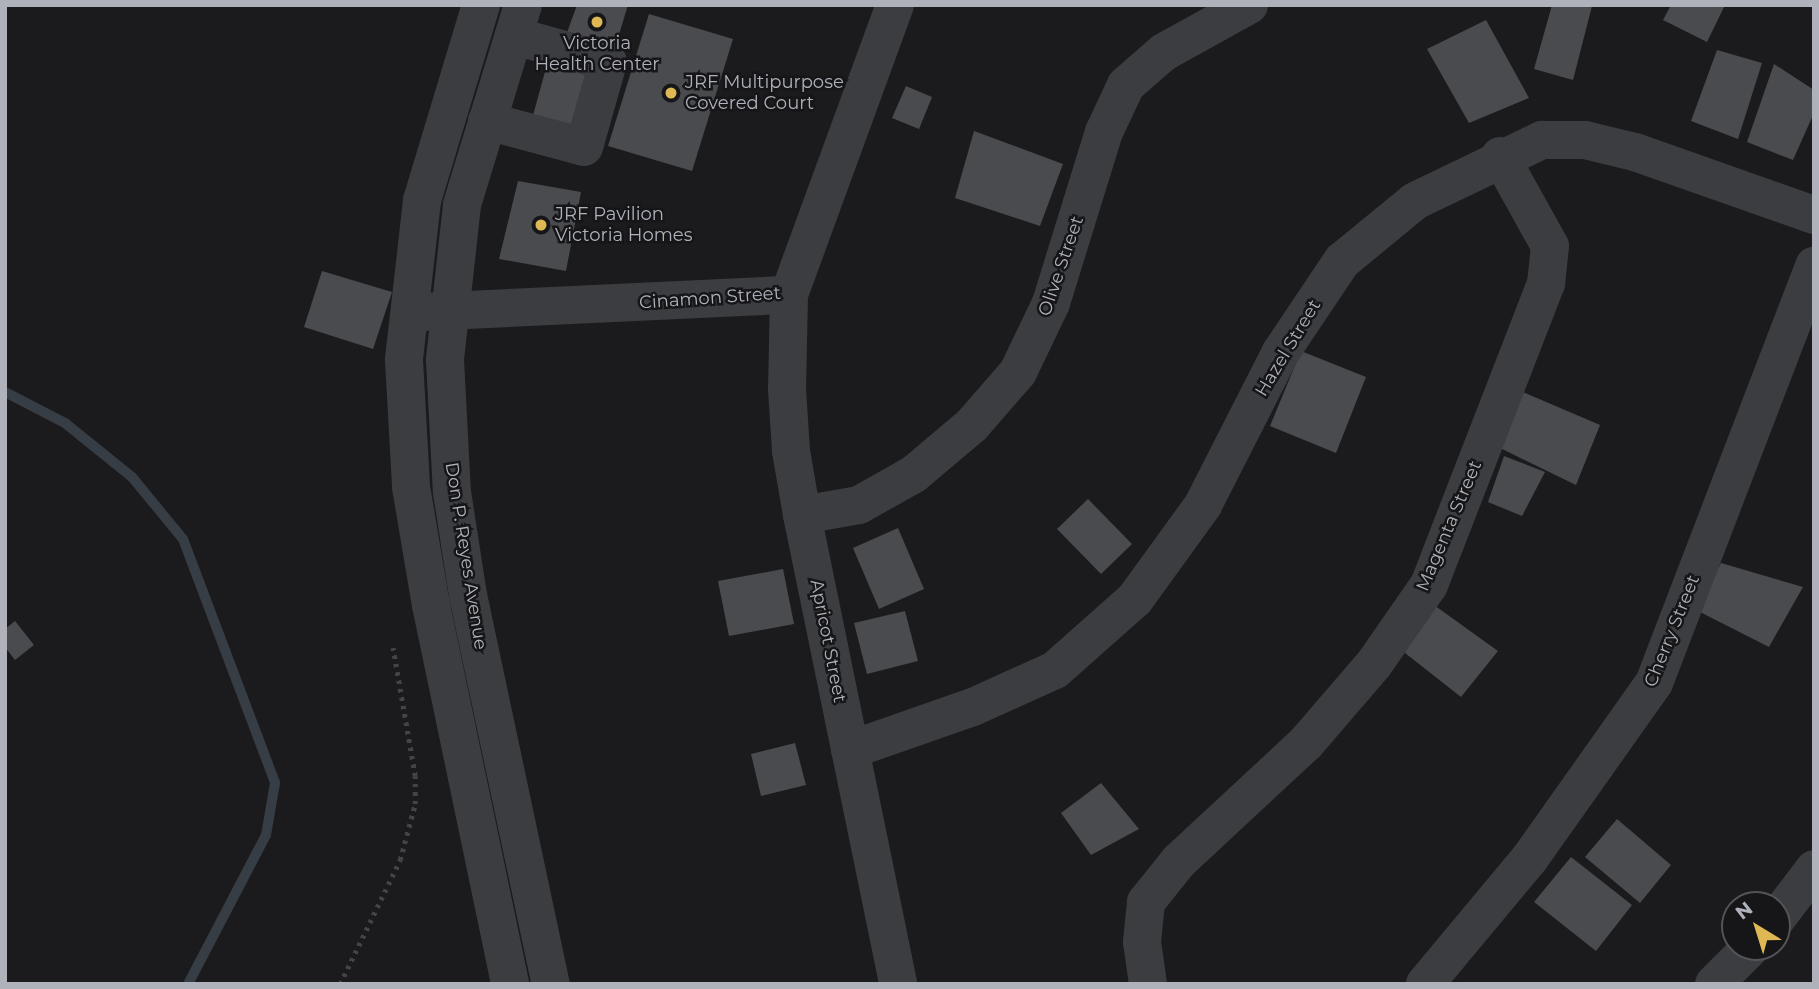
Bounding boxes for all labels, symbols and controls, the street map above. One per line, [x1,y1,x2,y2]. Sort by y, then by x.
marker: Victoria Health Center [589,14,605,30]
place label: Victoria Health Center [534,33,660,76]
place label: JRF Multipurpose Covered Court [685,72,844,114]
marker: JRF Multipurpose Covered Court [663,85,679,101]
place label: JRF Pavilion Victoria Homes [555,204,693,246]
street label: Olive Street [1034,213,1088,319]
marker: JRF Pavilion Victoria Homes [533,217,549,233]
street label: Cinamon Street [638,282,782,314]
street label: Hazel Street [1251,296,1325,400]
street label: Magenta Street [1412,457,1486,595]
street label: Don P. Reyes Avenue [441,461,491,651]
street label: Cherry Street [1640,572,1704,690]
street label: Apricot Street [805,578,851,704]
north arrow [1721,891,1791,961]
text: N [1731,897,1757,924]

